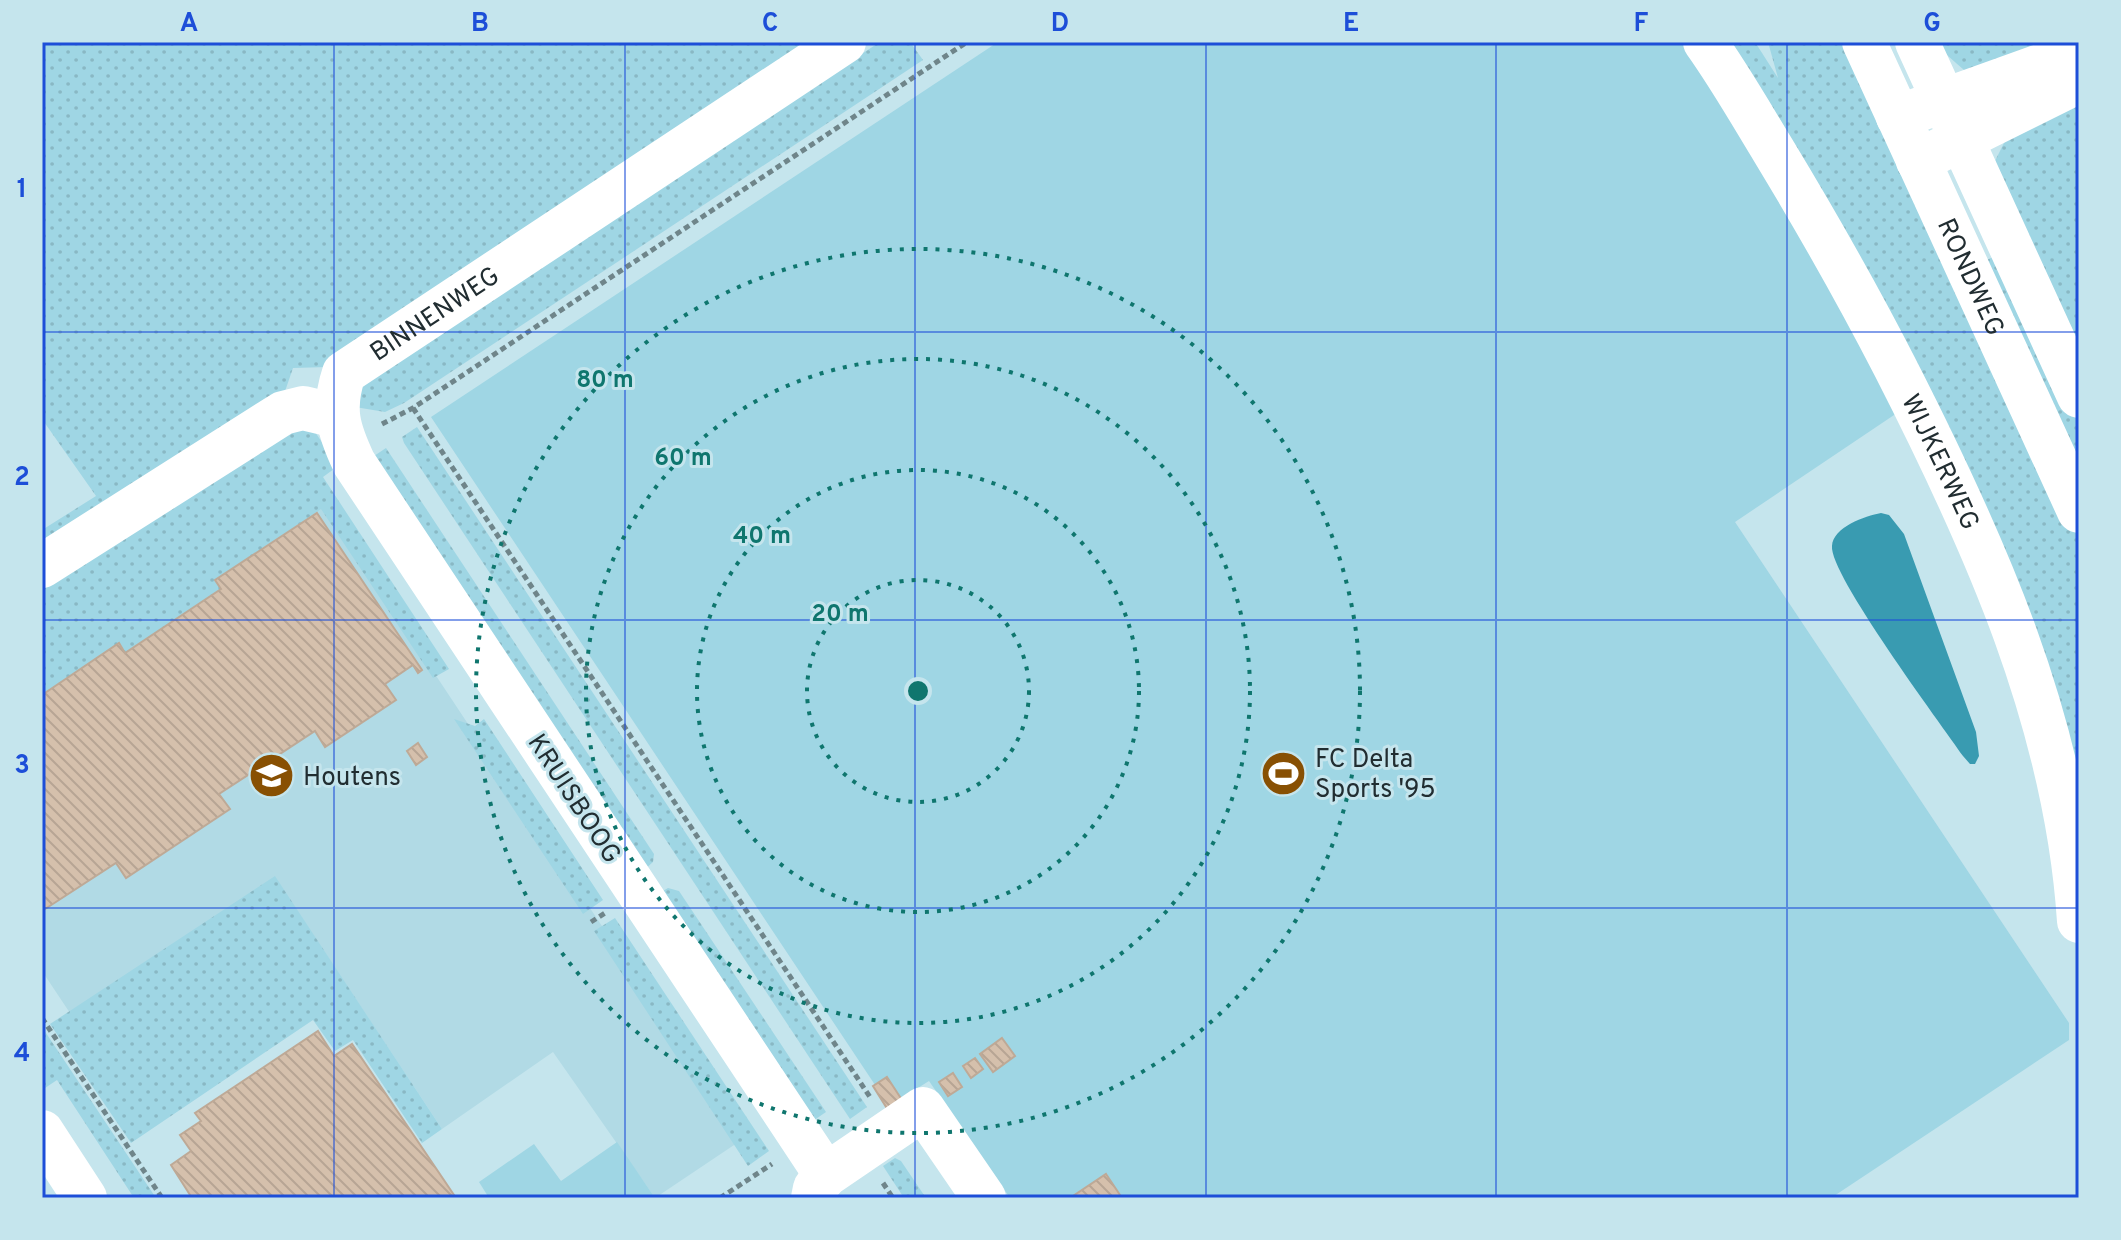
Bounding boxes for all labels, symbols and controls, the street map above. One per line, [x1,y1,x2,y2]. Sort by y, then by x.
text: A [180,8,198,41]
text: B [471,8,489,41]
text: C [762,8,778,41]
text: D [1051,8,1069,41]
text: E [1343,8,1359,41]
text: F [1634,8,1649,41]
text: G [1923,8,1941,41]
text: 1 [17,174,27,207]
street label: RONDWEG [1928,214,2010,342]
street label: BINNENWEG [365,261,507,370]
text: 80 m [576,366,634,396]
street label: WIJKERWEG [1892,389,1985,536]
text: 60 m [654,444,712,474]
text: 2 [14,462,30,495]
text: 40 m [733,522,791,552]
text: 20 m [811,600,869,630]
centre of rings [904,677,932,705]
street label: KRUISBOOG [519,728,627,870]
place label: FC Delta Sports '95 [1315,744,1436,807]
sports icon: FC Delta Sports '95 [1260,749,1308,797]
text: 3 [14,750,30,783]
school or university icon: Houtens [248,752,296,800]
place label: Houtens [303,762,401,795]
text: 4 [14,1038,30,1071]

